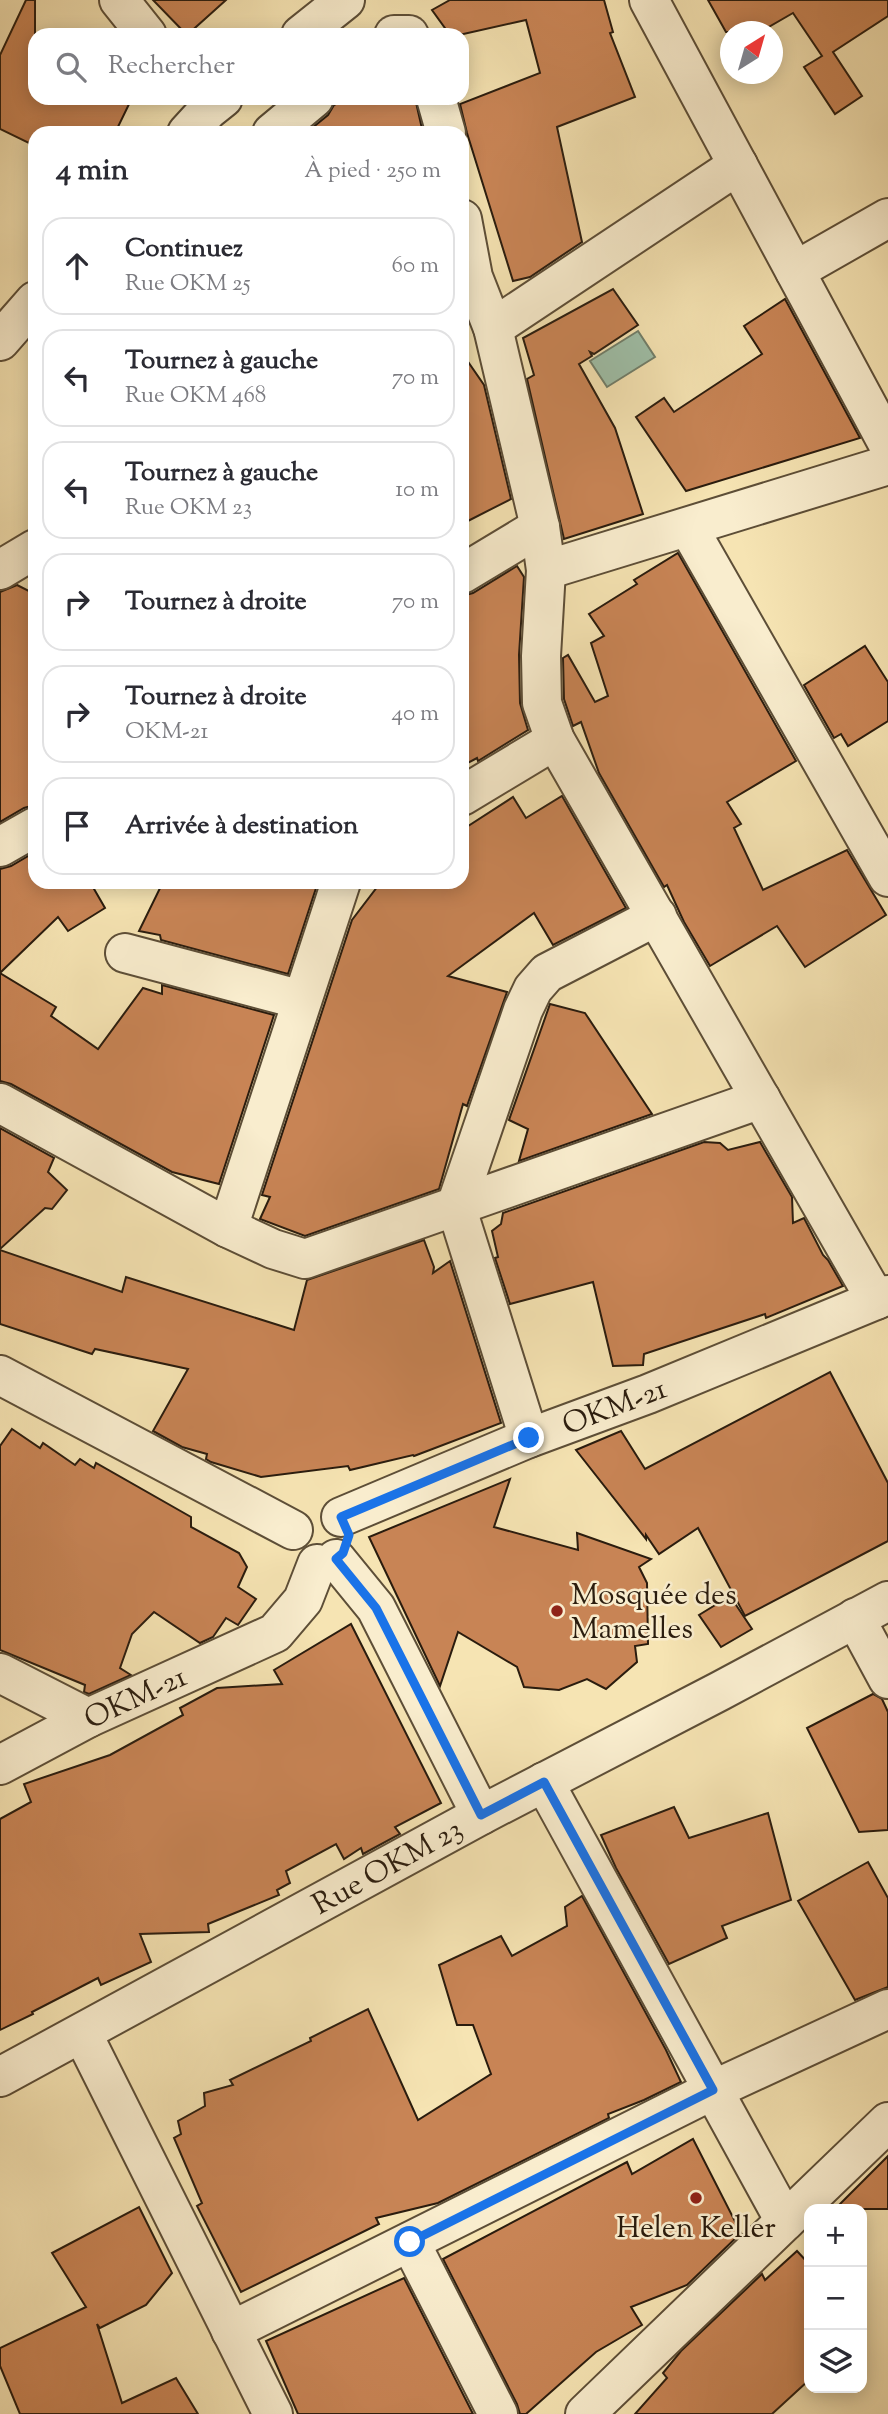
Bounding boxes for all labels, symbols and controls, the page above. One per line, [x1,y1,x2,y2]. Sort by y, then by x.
north arrow [720,21,783,84]
search box [28,28,469,105]
icon: search [52,48,90,86]
text: Rechercher [108,48,235,85]
text: 4 min [56,150,129,193]
text: À pied · 250 m [304,155,441,188]
text: Continuez [125,231,243,268]
icon: ahead [58,247,96,285]
text: 60 m [391,250,439,283]
text: Rue OKM 25 [125,268,251,301]
text: Tournez à gauche [125,343,318,380]
icon: left [58,359,96,397]
text: 70 m [392,362,439,395]
text: Rue OKM 468 [125,380,266,413]
text: Tournez à gauche [125,455,318,492]
icon: left [58,471,96,509]
text: 10 m [395,474,439,507]
text: Rue OKM 23 [125,492,252,525]
icon: right [58,583,96,621]
text: Tournez à droite [125,584,307,621]
text: 70 m [392,586,439,619]
text: Tournez à droite [125,679,307,716]
icon: right [58,695,96,733]
text: 40 m [392,698,439,731]
text: OKM-21 [125,716,208,749]
icon: arrive [58,807,96,845]
text: Arrivée à destination [125,808,358,845]
street label: OKM-21 [557,1369,673,1448]
route end [513,1422,544,1453]
place label: Mosquée des Mamelles [571,1575,737,1652]
marker: Mosquée des Mamelles [549,1603,565,1619]
street label: OKM-21 [78,1657,194,1742]
street label: Rue OKM 23 [305,1809,471,1927]
marker: Helen Keller [688,2190,704,2206]
map controls [804,2204,867,2393]
button: + [804,2204,867,2267]
place label: Helen Keller [616,2208,776,2251]
route start [394,2226,425,2257]
button: − [804,2267,867,2330]
button: layers [804,2330,867,2393]

